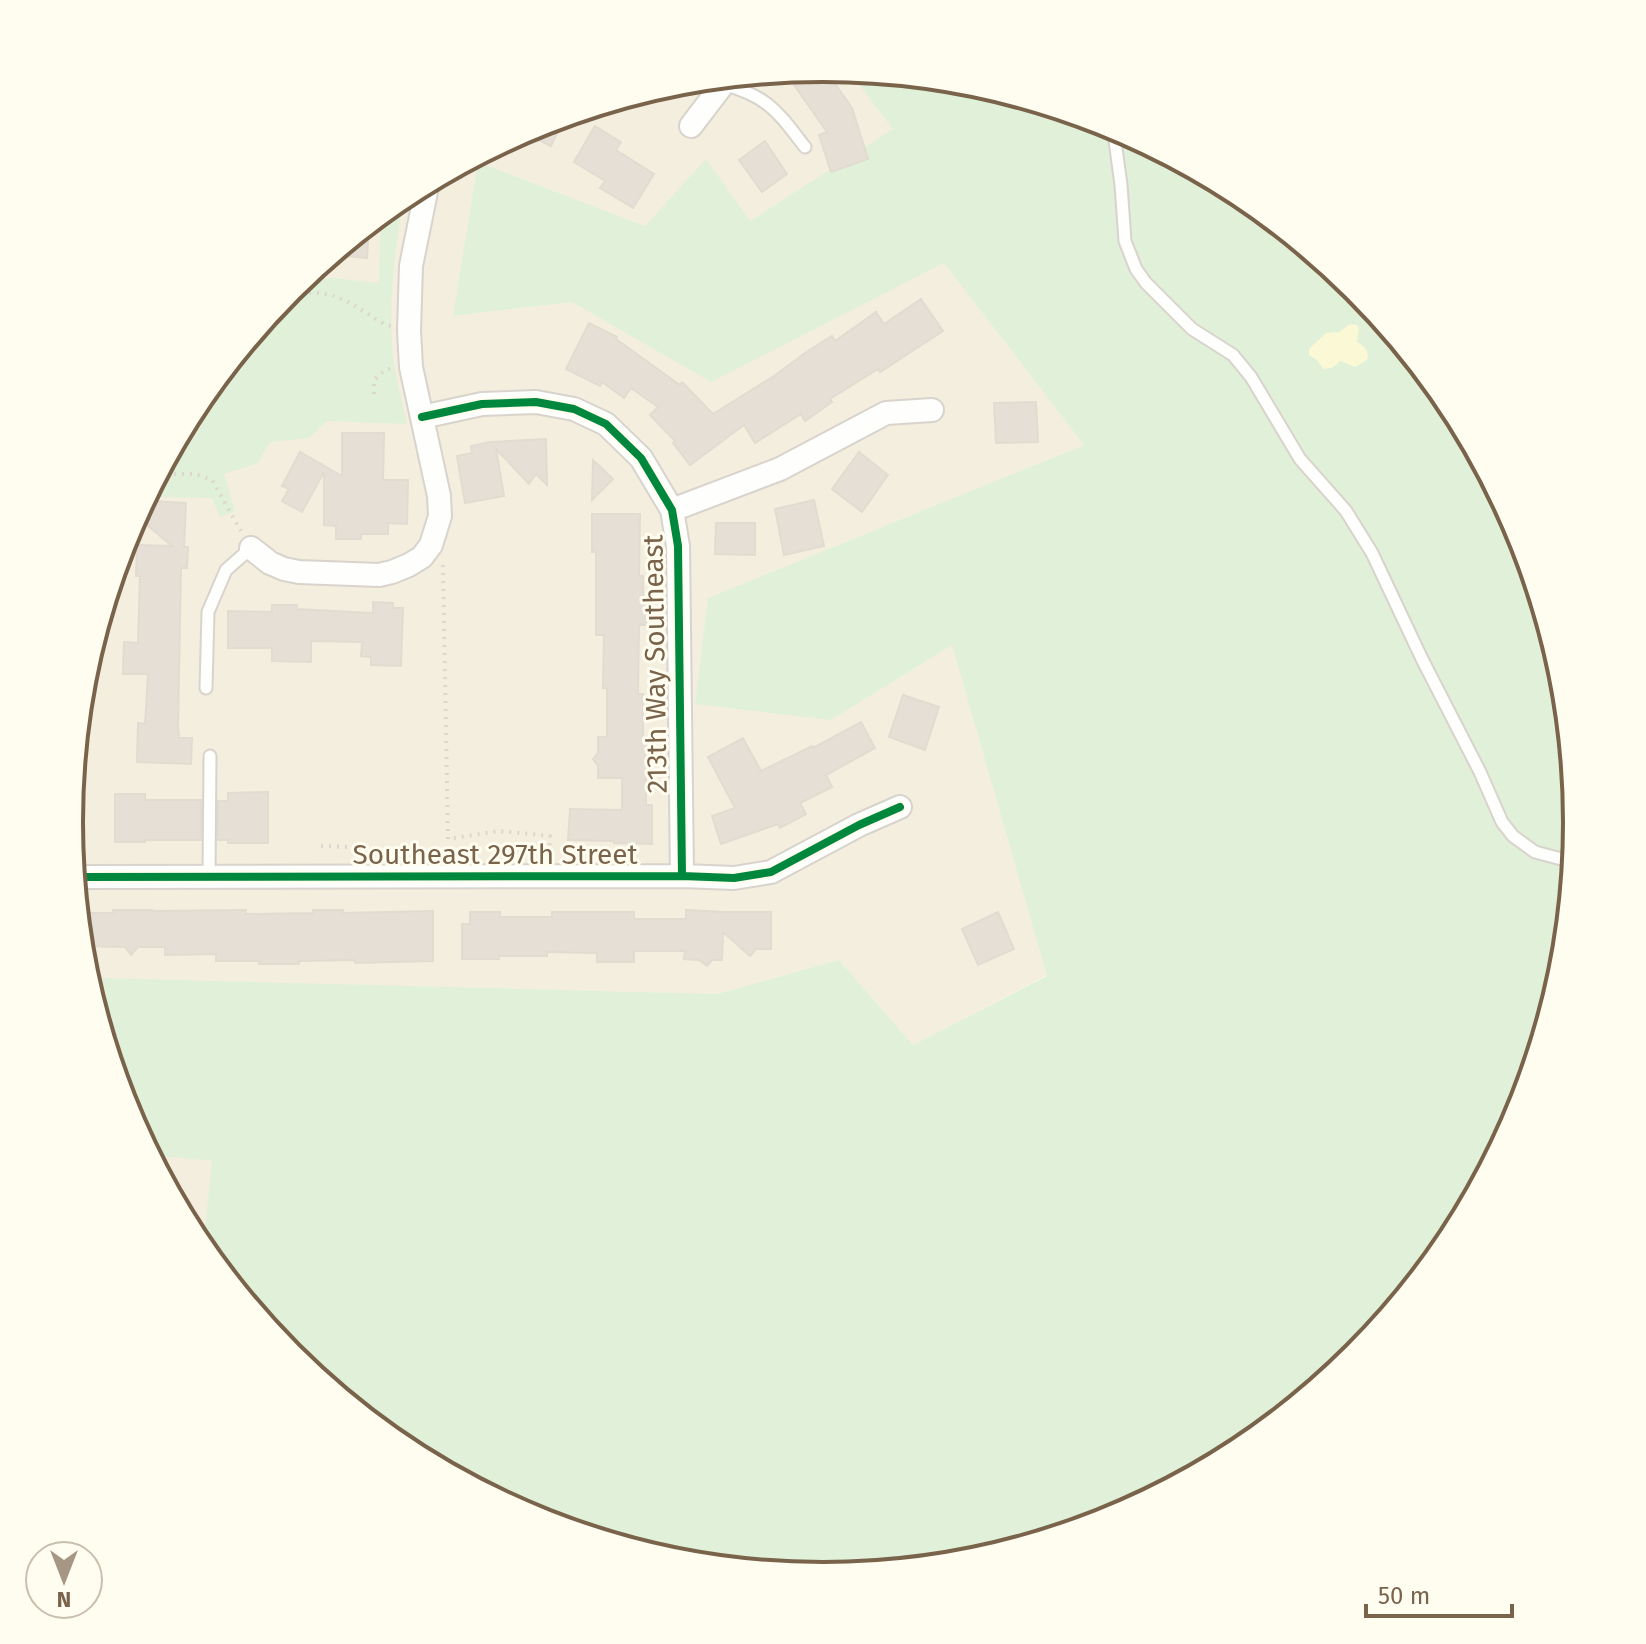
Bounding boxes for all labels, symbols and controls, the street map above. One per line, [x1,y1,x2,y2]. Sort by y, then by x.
street label: 213th Way Southeast [636,533,674,794]
street label: Southeast 297th Street [352,838,638,871]
north arrow [24,1540,104,1620]
scale bar [1366,1568,1512,1618]
text: 50 m [1378,1582,1430,1610]
text: N [57,1586,71,1613]

